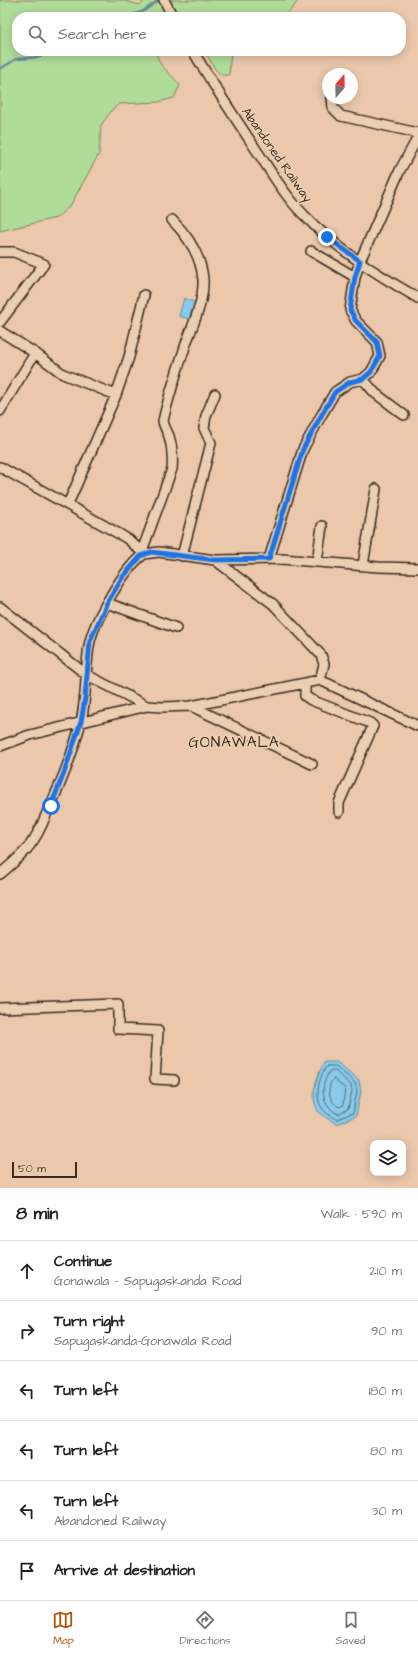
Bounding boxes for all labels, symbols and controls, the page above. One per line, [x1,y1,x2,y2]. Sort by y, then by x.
search box [12,12,406,56]
icon: search [26,23,48,45]
text: Search here [58,24,147,45]
north arrow [322,68,358,104]
street label: Abandoned Railway [237,104,317,207]
route end [318,228,336,246]
district label: GONAWALA [188,732,280,753]
route start [42,797,60,815]
map controls [370,1140,406,1176]
button: layers [370,1140,406,1176]
scale bar [12,1160,77,1179]
text: 50 m [18,1161,46,1176]
text: 8 min [16,1202,58,1226]
text: Walk · 590 m [321,1205,402,1223]
text: Continue [54,1251,112,1272]
icon: ahead [16,1260,38,1282]
text: 210 m [369,1262,402,1280]
text: Gonawala - Sapugaskanda Road [54,1272,242,1290]
text: Turn right [54,1311,125,1332]
icon: right [16,1320,38,1342]
text: 90 m [371,1322,402,1340]
text: Sapugaskanda-Gonawala Road [54,1332,231,1350]
icon: left [16,1380,38,1402]
text: Turn left [54,1380,118,1401]
text: 180 m [368,1382,402,1400]
icon: left [16,1440,38,1462]
text: Turn left [54,1440,118,1461]
text: 80 m [370,1442,402,1460]
text: Turn left [54,1491,118,1512]
icon: left [16,1500,38,1522]
text: 30 m [372,1502,402,1520]
text: Abandoned Railway [54,1512,166,1530]
icon: arrive [16,1560,38,1582]
text: Arrive at destination [54,1560,195,1581]
tab: Map [52,1609,74,1648]
tab: Directions [179,1609,231,1648]
tab: Saved [336,1609,366,1648]

